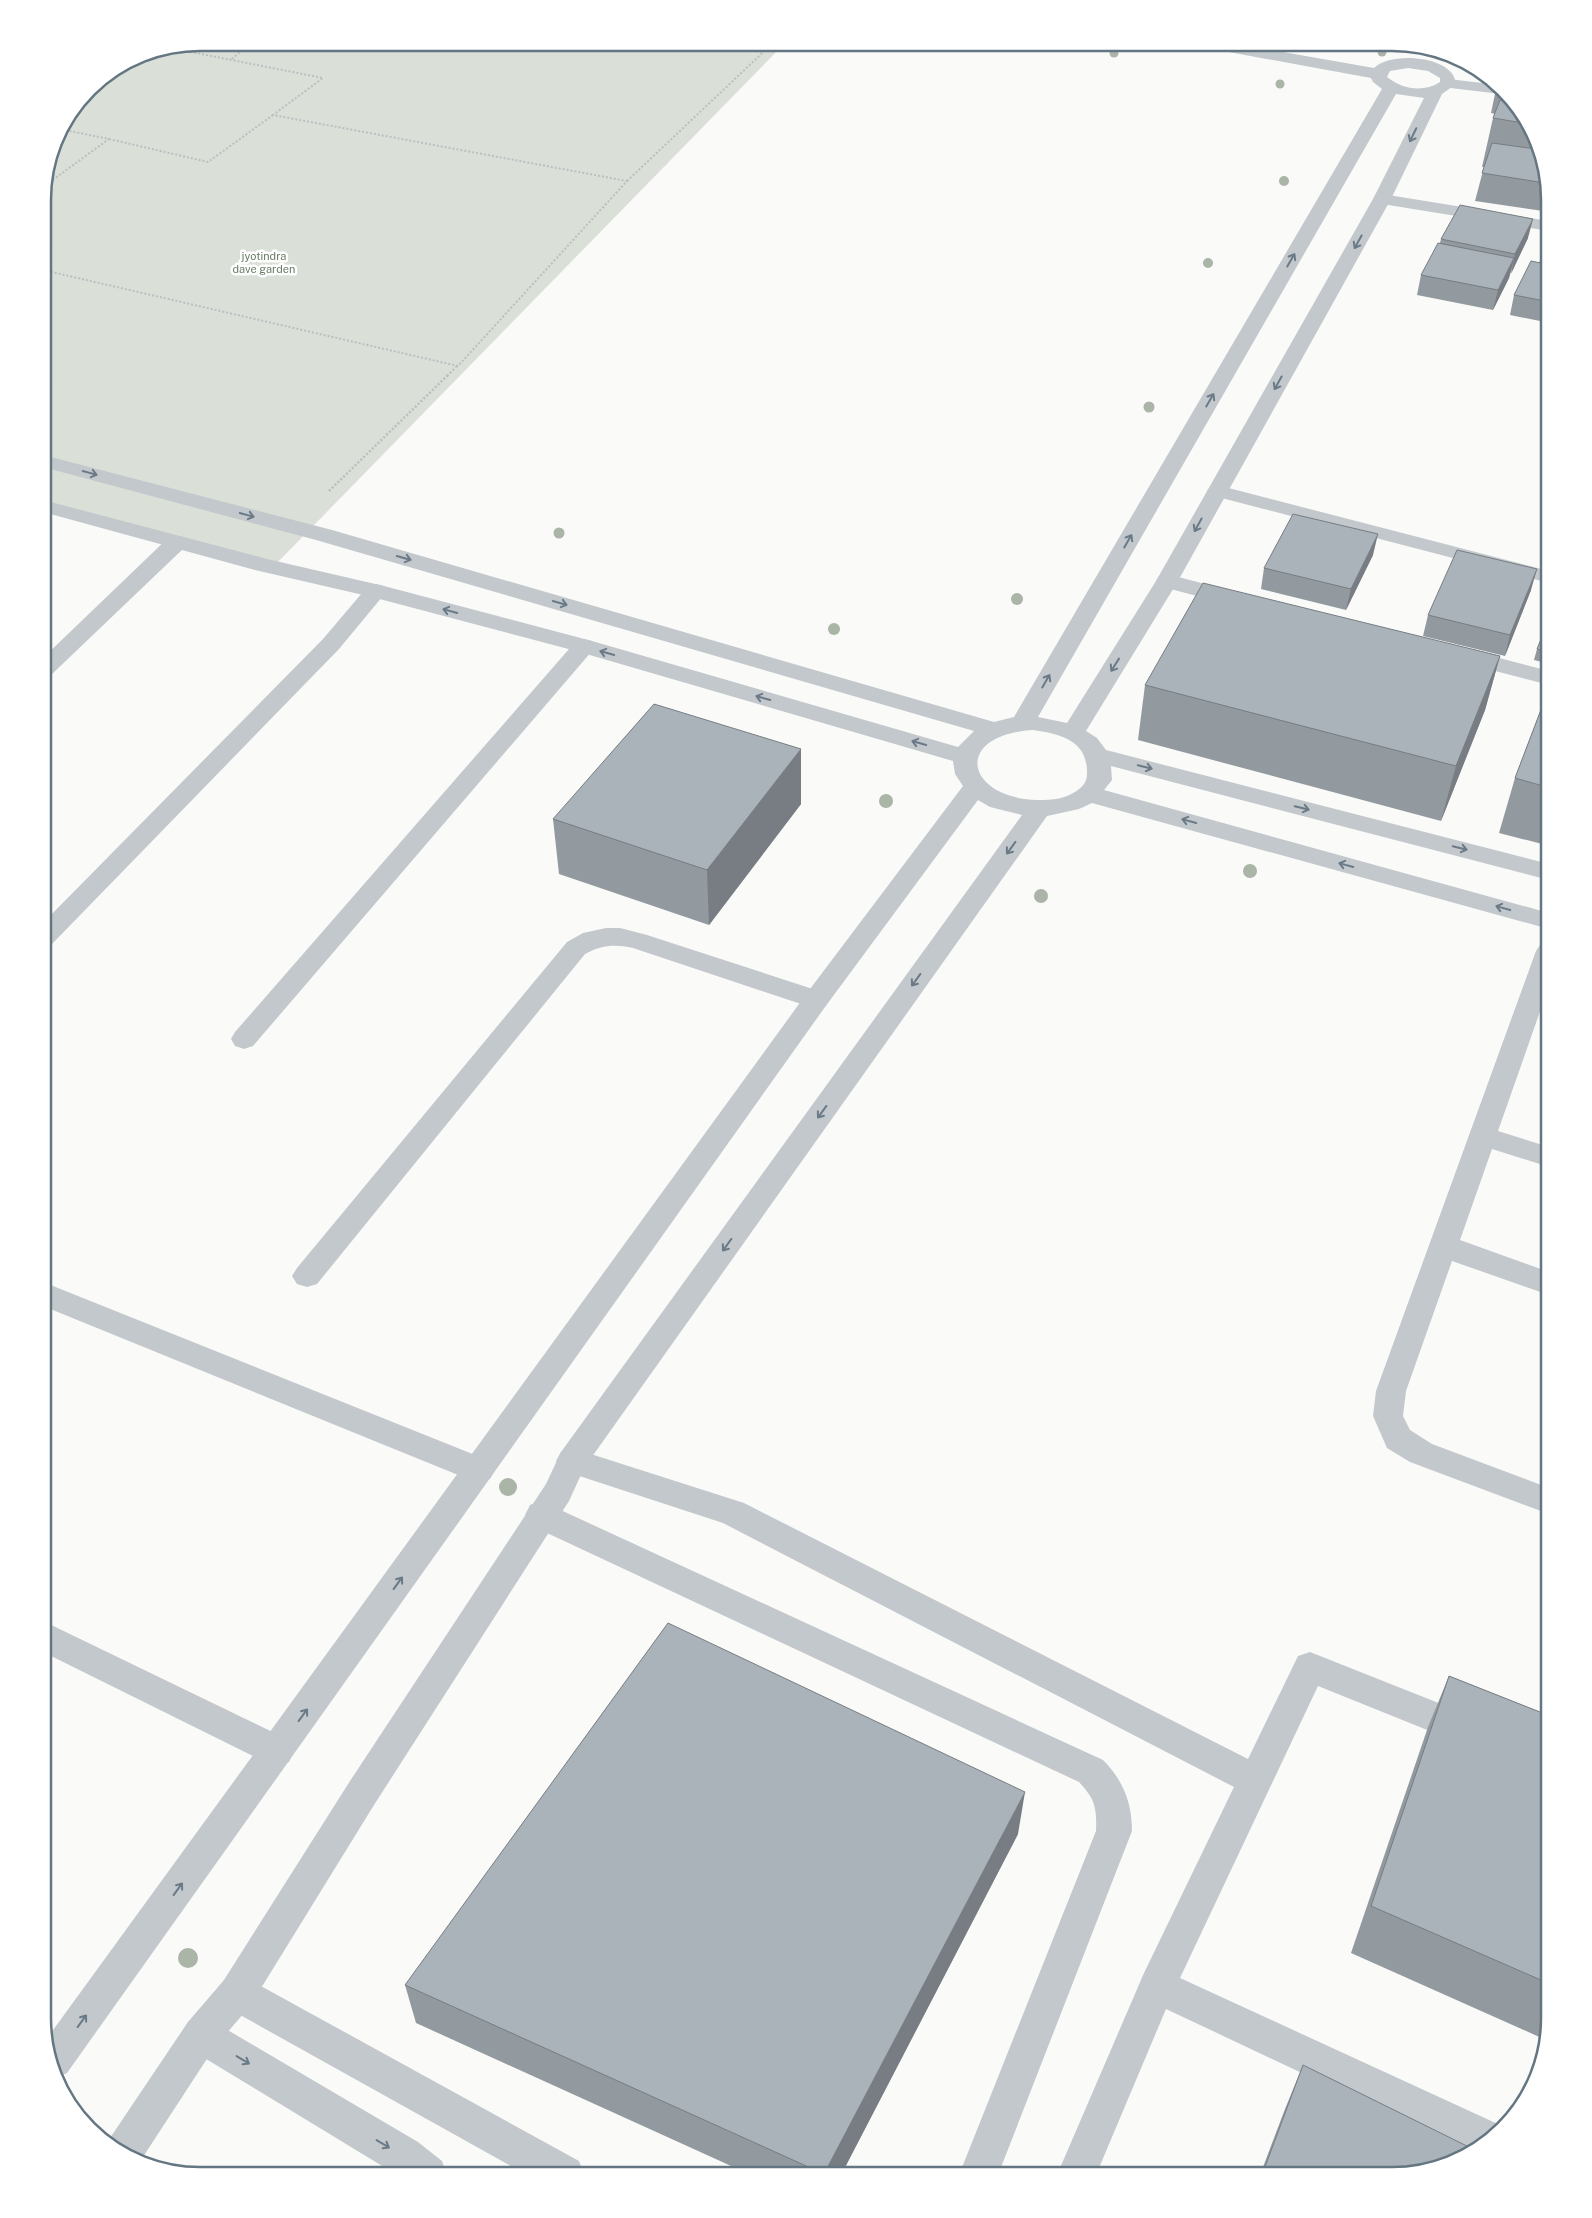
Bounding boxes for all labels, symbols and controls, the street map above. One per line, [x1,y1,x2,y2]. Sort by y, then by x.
one-way arrow [1408,128,1418,143]
one-way arrow [1352,234,1362,248]
park label: jyotindra dave garden [233,250,295,275]
one-way arrow [1287,253,1297,267]
one-way arrow [1272,376,1282,390]
one-way arrow [1205,394,1215,408]
one-way arrow [81,469,97,479]
one-way arrow [239,511,255,520]
one-way arrow [1193,517,1203,532]
one-way arrow [1124,534,1134,548]
one-way arrow [395,554,411,563]
one-way arrow [551,599,567,609]
one-way arrow [442,605,458,615]
one-way arrow [599,647,615,657]
one-way arrow [1110,657,1120,671]
one-way arrow [1042,675,1052,689]
one-way arrow [755,693,771,703]
one-way arrow [911,738,927,748]
one-way arrow [1137,763,1153,772]
one-way arrow [1294,804,1310,813]
one-way arrow [1182,816,1198,826]
one-way arrow [1006,841,1016,855]
one-way arrow [1451,844,1467,854]
one-way arrow [1338,860,1354,869]
one-way arrow [1495,903,1511,913]
one-way arrow [911,973,921,987]
one-way arrow [817,1105,827,1119]
one-way arrow [722,1237,732,1251]
one-way arrow [393,1576,403,1590]
one-way arrow [298,1708,308,1722]
one-way arrow [172,1883,183,1896]
one-way arrow [77,2015,88,2028]
one-way arrow [236,2056,250,2066]
one-way arrow [375,2139,389,2149]

